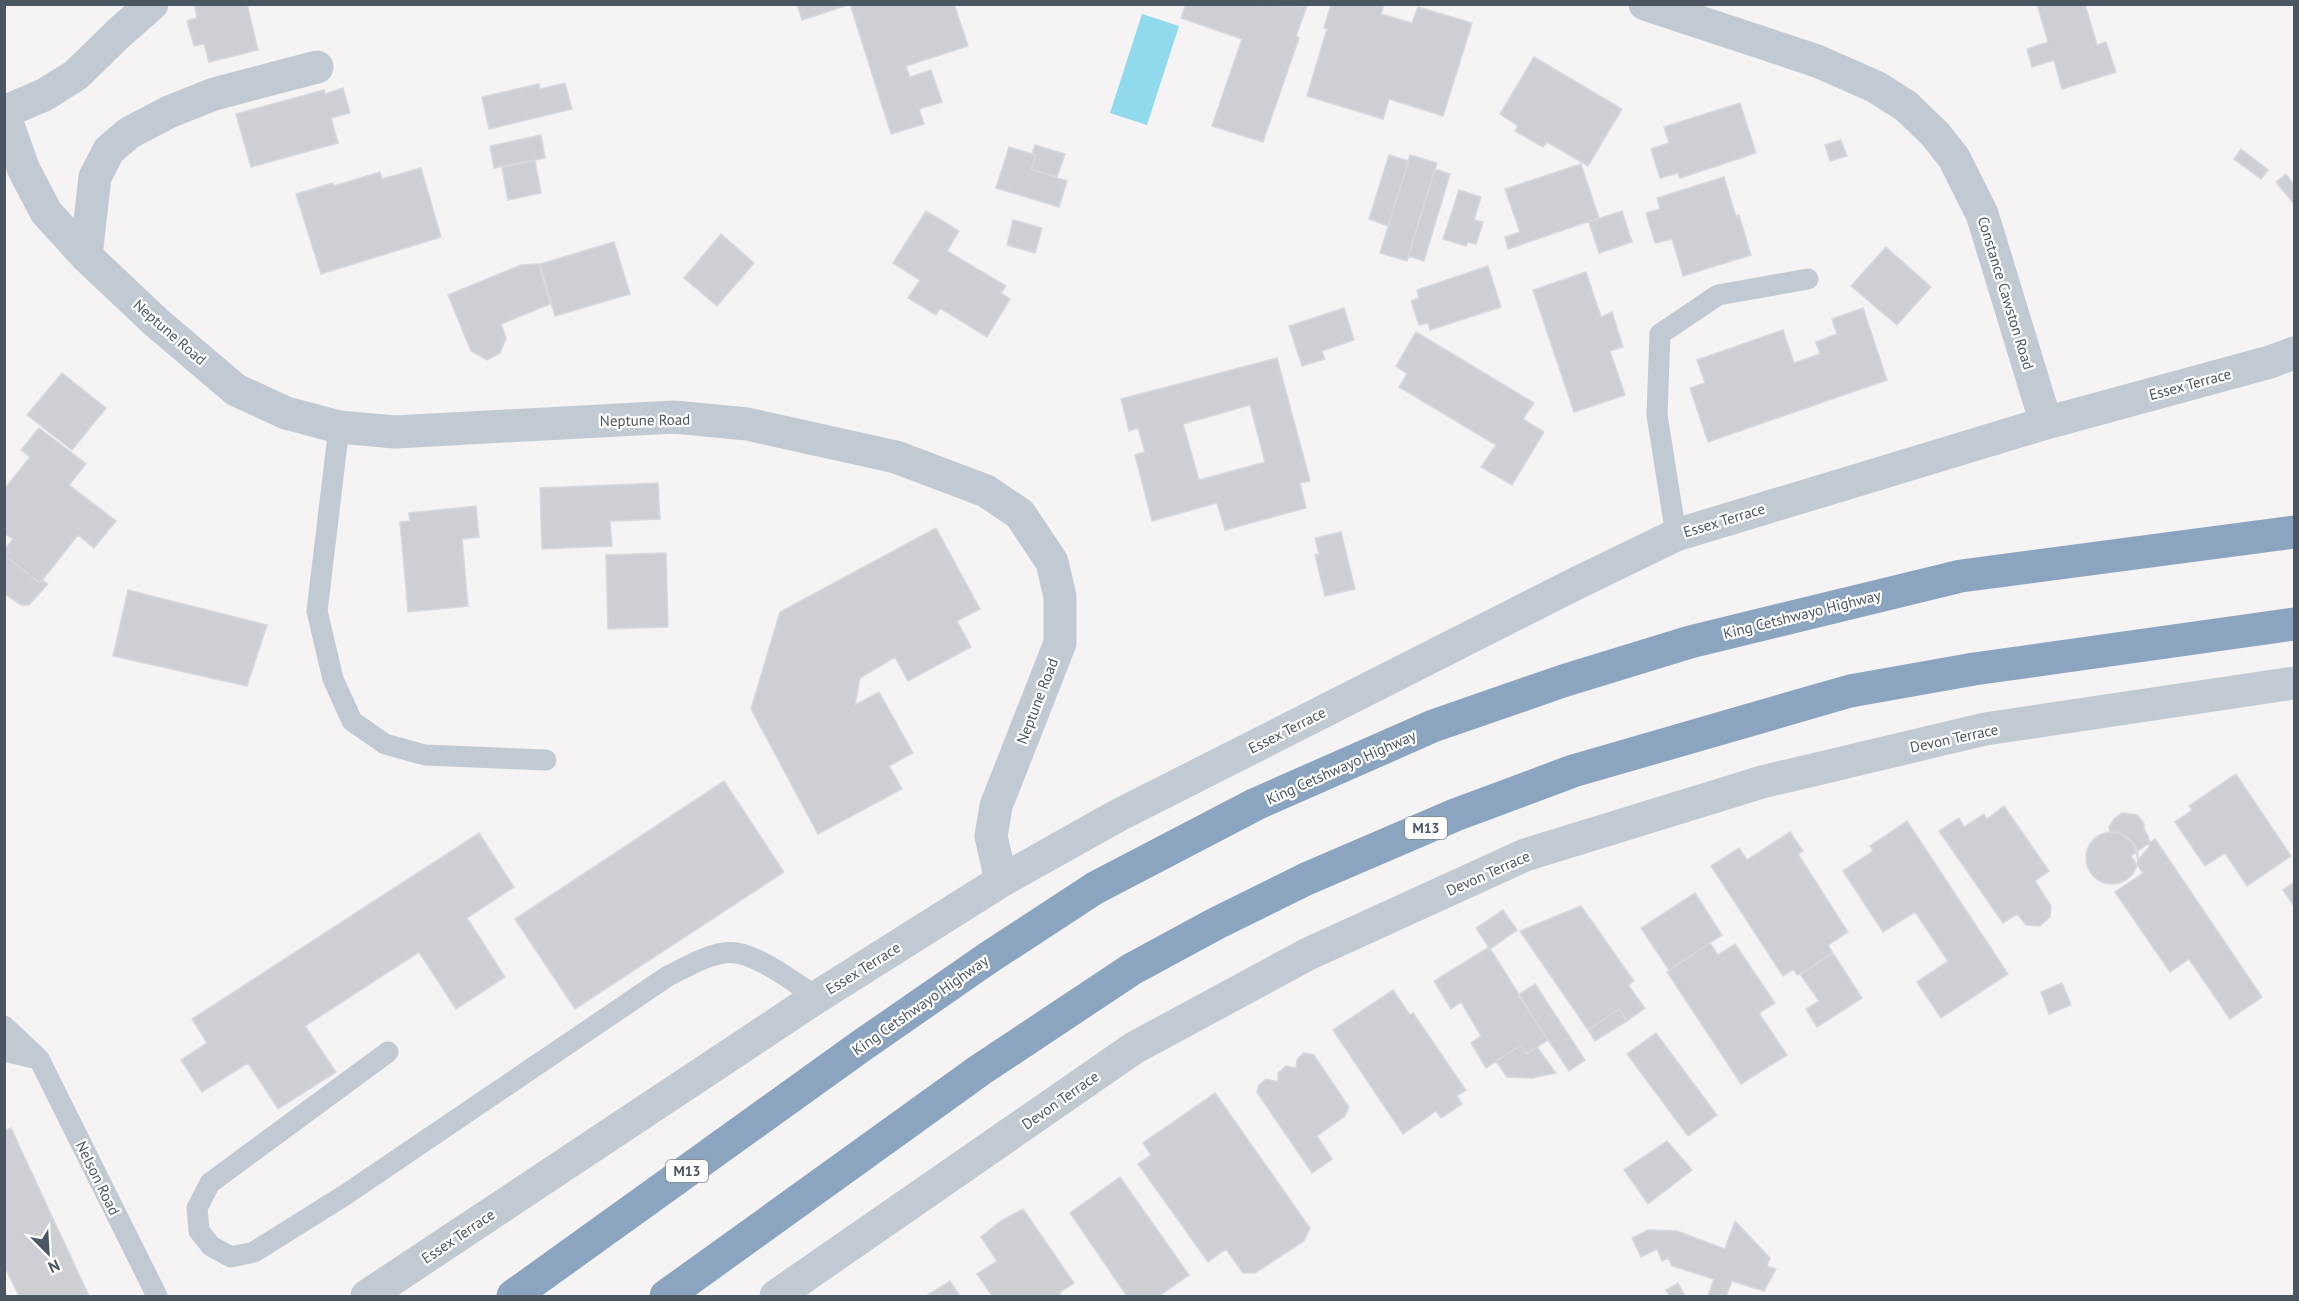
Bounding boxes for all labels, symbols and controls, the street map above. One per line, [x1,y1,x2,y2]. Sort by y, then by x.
street label: Constance Cawston Road [1974,214,2038,372]
street label: Neptune Road [130,295,210,369]
street label: Essex Terrace [2147,364,2233,404]
street label: Neptune Road [600,410,690,430]
street label: Essex Terrace [1681,499,1767,541]
street label: King Cetshwayo Highway [1721,585,1883,643]
street label: Neptune Road [1012,655,1062,747]
street label: Essex Terrace [1245,702,1329,758]
street label: Devon Terrace [1908,719,2000,757]
street label: King Cetshwayo Highway [1263,725,1419,809]
road number: M13 [1405,817,1447,839]
street label: Devon Terrace [1443,846,1533,900]
street label: Essex Terrace [822,938,904,998]
street label: King Cetshwayo Highway [848,951,992,1059]
street label: Devon Terrace [1018,1067,1102,1133]
street label: Nelson Road [72,1138,124,1218]
road number: M13 [666,1160,708,1182]
street label: Essex Terrace [418,1205,498,1267]
north arrow [18,1223,78,1283]
text: N [45,1255,63,1278]

